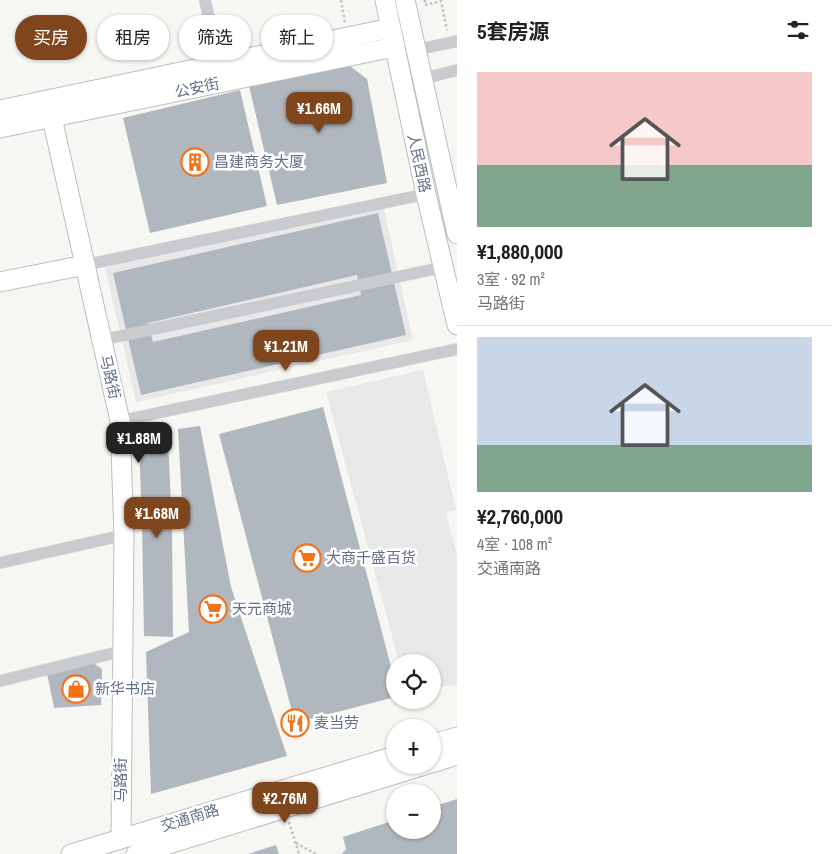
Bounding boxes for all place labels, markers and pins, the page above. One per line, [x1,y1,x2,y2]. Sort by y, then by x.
pin: ¥1.66M [278,92,360,134]
building icon: 昌建商务大厦 [180,147,210,177]
place label: 昌建商务大厦 [214,151,304,172]
pin: ¥1.21M [245,330,327,372]
pin: ¥1.88M [98,422,180,464]
pin: ¥1.68M [116,496,198,539]
supermarket icon: 大商千盛百货 [292,543,322,573]
place label: 大商千盛百货 [326,547,416,568]
supermarket icon: 天元商城 [198,594,228,624]
place label: 天元商城 [232,598,292,619]
shop icon: 新华书店 [61,674,91,704]
place label: 新华书店 [95,678,155,699]
restaurant icon: 麦当劳 [280,708,310,738]
place label: 麦当劳 [314,712,359,733]
pin: ¥2.76M [244,782,326,824]

